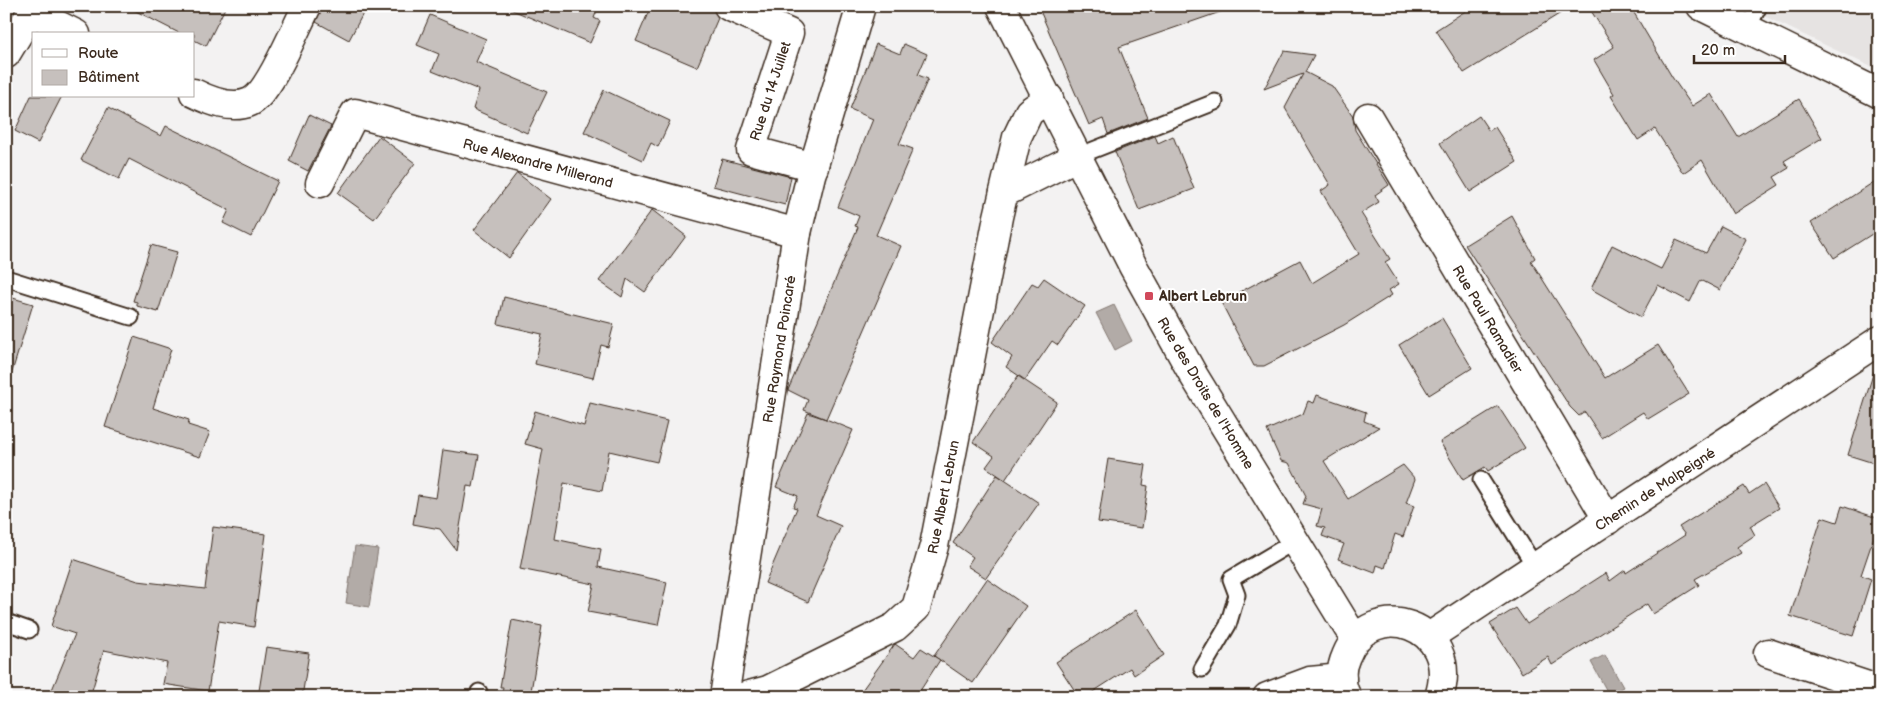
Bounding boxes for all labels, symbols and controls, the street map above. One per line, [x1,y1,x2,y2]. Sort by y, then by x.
legend [32,32,195,98]
scale bar [1694,32,1785,64]
street label: Rue du 14 Juillet [746,39,795,143]
text: 20 m [1701,41,1735,60]
text: Route [78,44,119,63]
text: Bâtiment [78,68,140,87]
street label: Rue Alexandre Millerand [461,135,615,192]
street label: Rue Paul Ramadier [1449,262,1527,377]
street label: Rue Raymond Poincaré [759,273,800,424]
place label: Albert Lebrun [1158,288,1247,305]
marker: Albert Lebrun [1143,290,1155,302]
street label: Rue des Droits de l'Homme [1153,314,1258,472]
street label: Rue Albert Lebrun [924,439,963,555]
street label: Chemin de Malpeigné [1592,444,1719,535]

